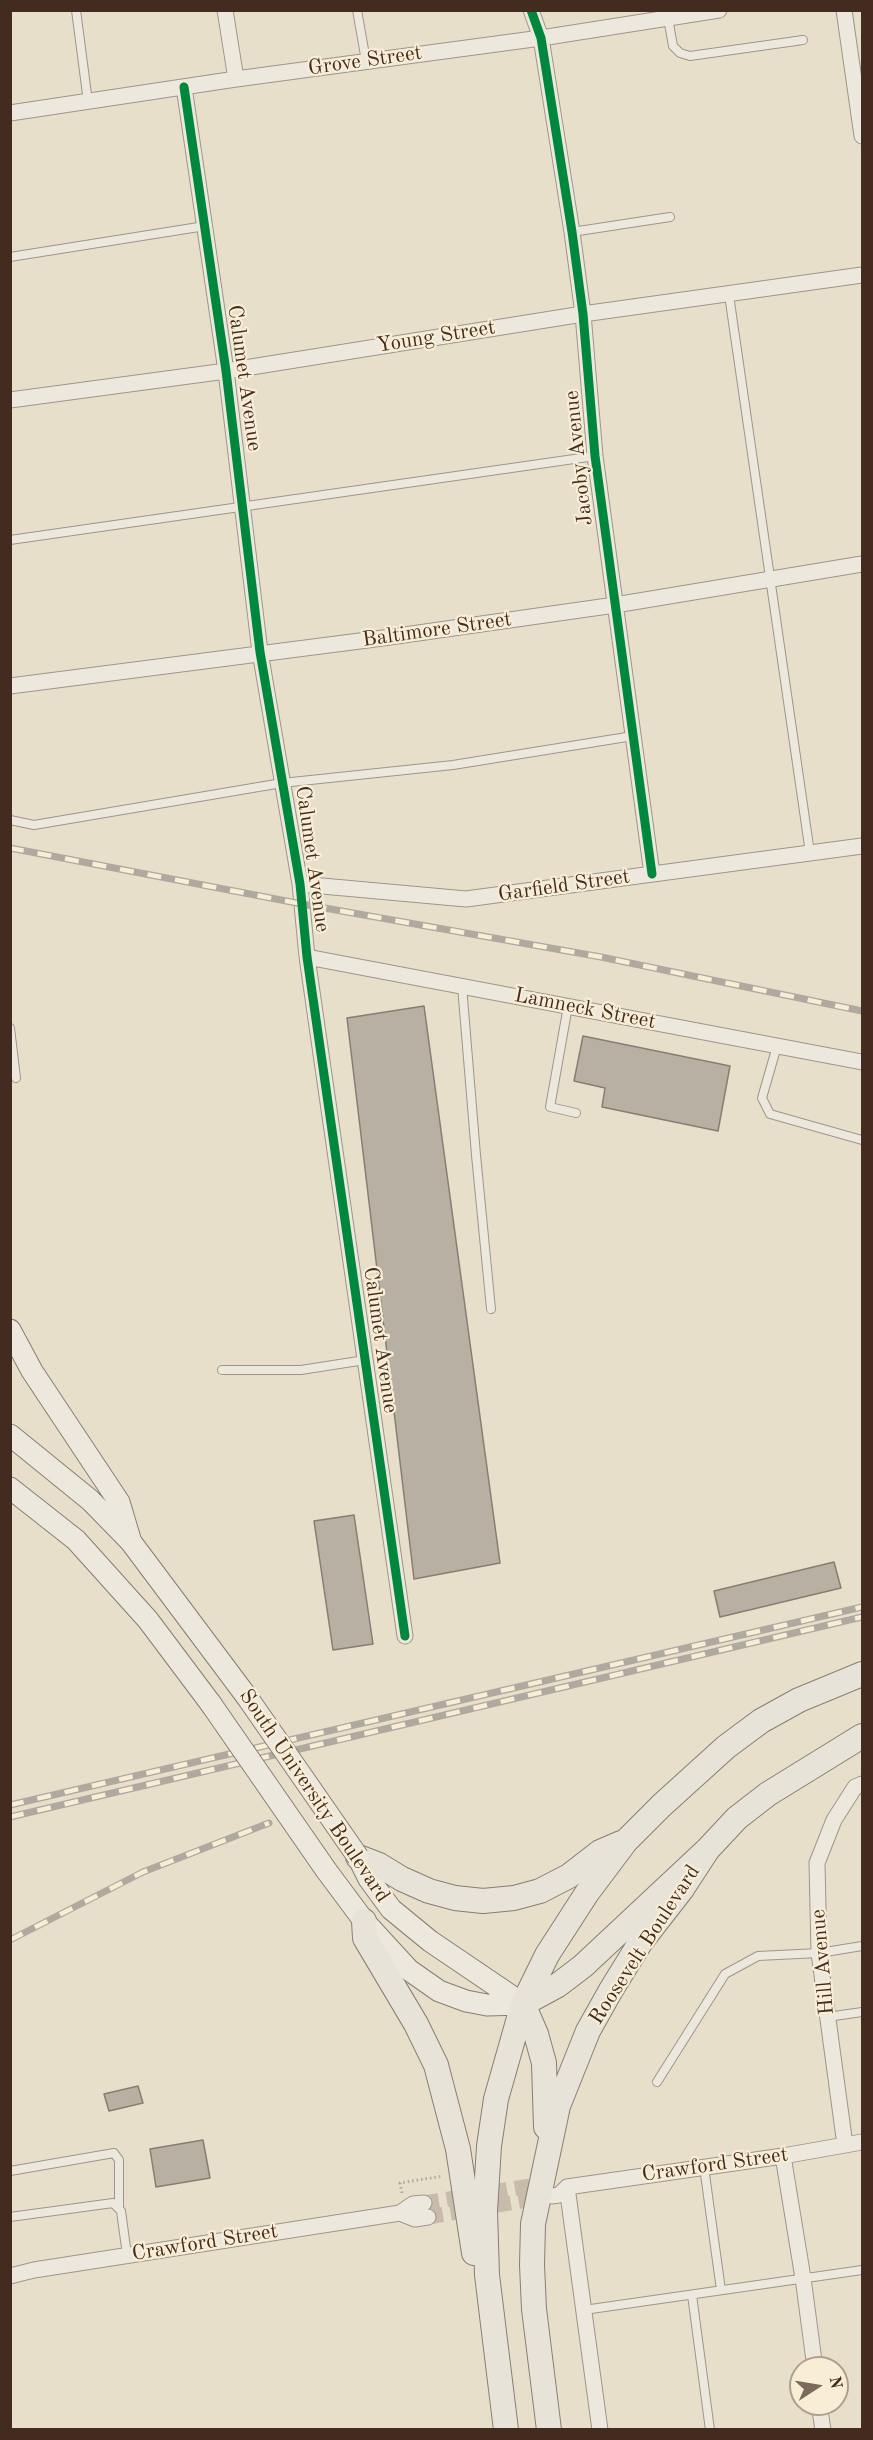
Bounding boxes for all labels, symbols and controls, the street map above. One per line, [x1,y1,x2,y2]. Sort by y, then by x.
street label: Grove Street [307,41,423,81]
street label: Calumet Avenue [221,303,267,453]
street label: Young Street [375,315,497,359]
street label: Jacoby Avenue [559,389,599,527]
street label: Baltimore Street [361,607,513,653]
street label: Calumet Avenue [289,784,335,934]
street label: Garfield Street [496,864,632,908]
street label: Lamneck Street [512,983,658,1035]
street label: Calumet Avenue [357,1265,403,1415]
street label: South University Boulevard [233,1684,395,1908]
street label: Roosevelt Boulevard [584,1860,706,2030]
street label: Hill Avenue [806,1908,840,2016]
street label: Crawford Street [640,2142,790,2188]
street label: Crawford Street [130,2219,280,2267]
north arrow [789,2356,849,2416]
text: N [826,2375,844,2390]

